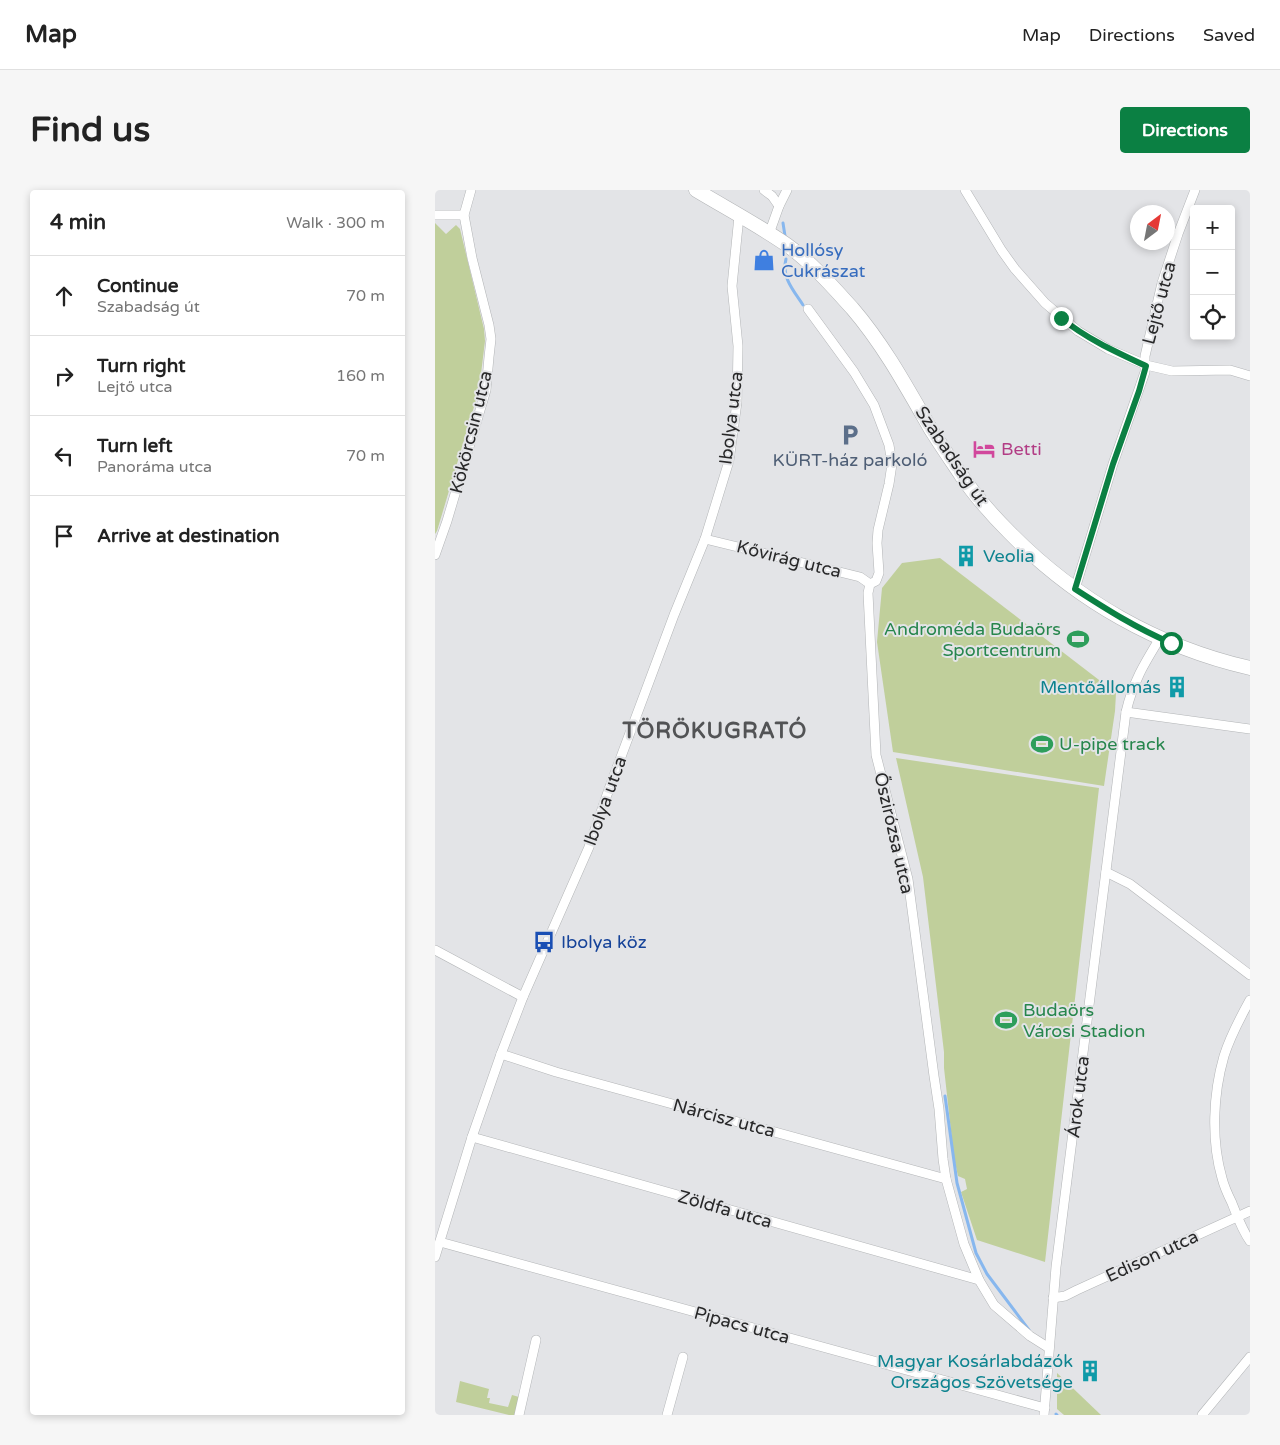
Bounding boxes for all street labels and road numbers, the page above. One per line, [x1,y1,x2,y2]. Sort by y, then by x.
street label: Lejtő utca [1137,259,1181,347]
street label: Kökörcsin utca [445,368,497,496]
street label: Ibolya utca [714,370,748,466]
street label: Szabadság út [911,402,994,510]
street label: Kővirág utca [734,535,844,583]
street label: Ibolya utca [579,753,631,849]
street label: Őszirózsa utca [869,770,919,896]
street label: Árok utca [1062,1055,1094,1139]
street label: Nárcisz utca [670,1094,778,1142]
street label: Zöldfa utca [675,1185,775,1233]
street label: Edison utca [1102,1225,1202,1287]
street label: Pipacs utca [692,1302,792,1348]

